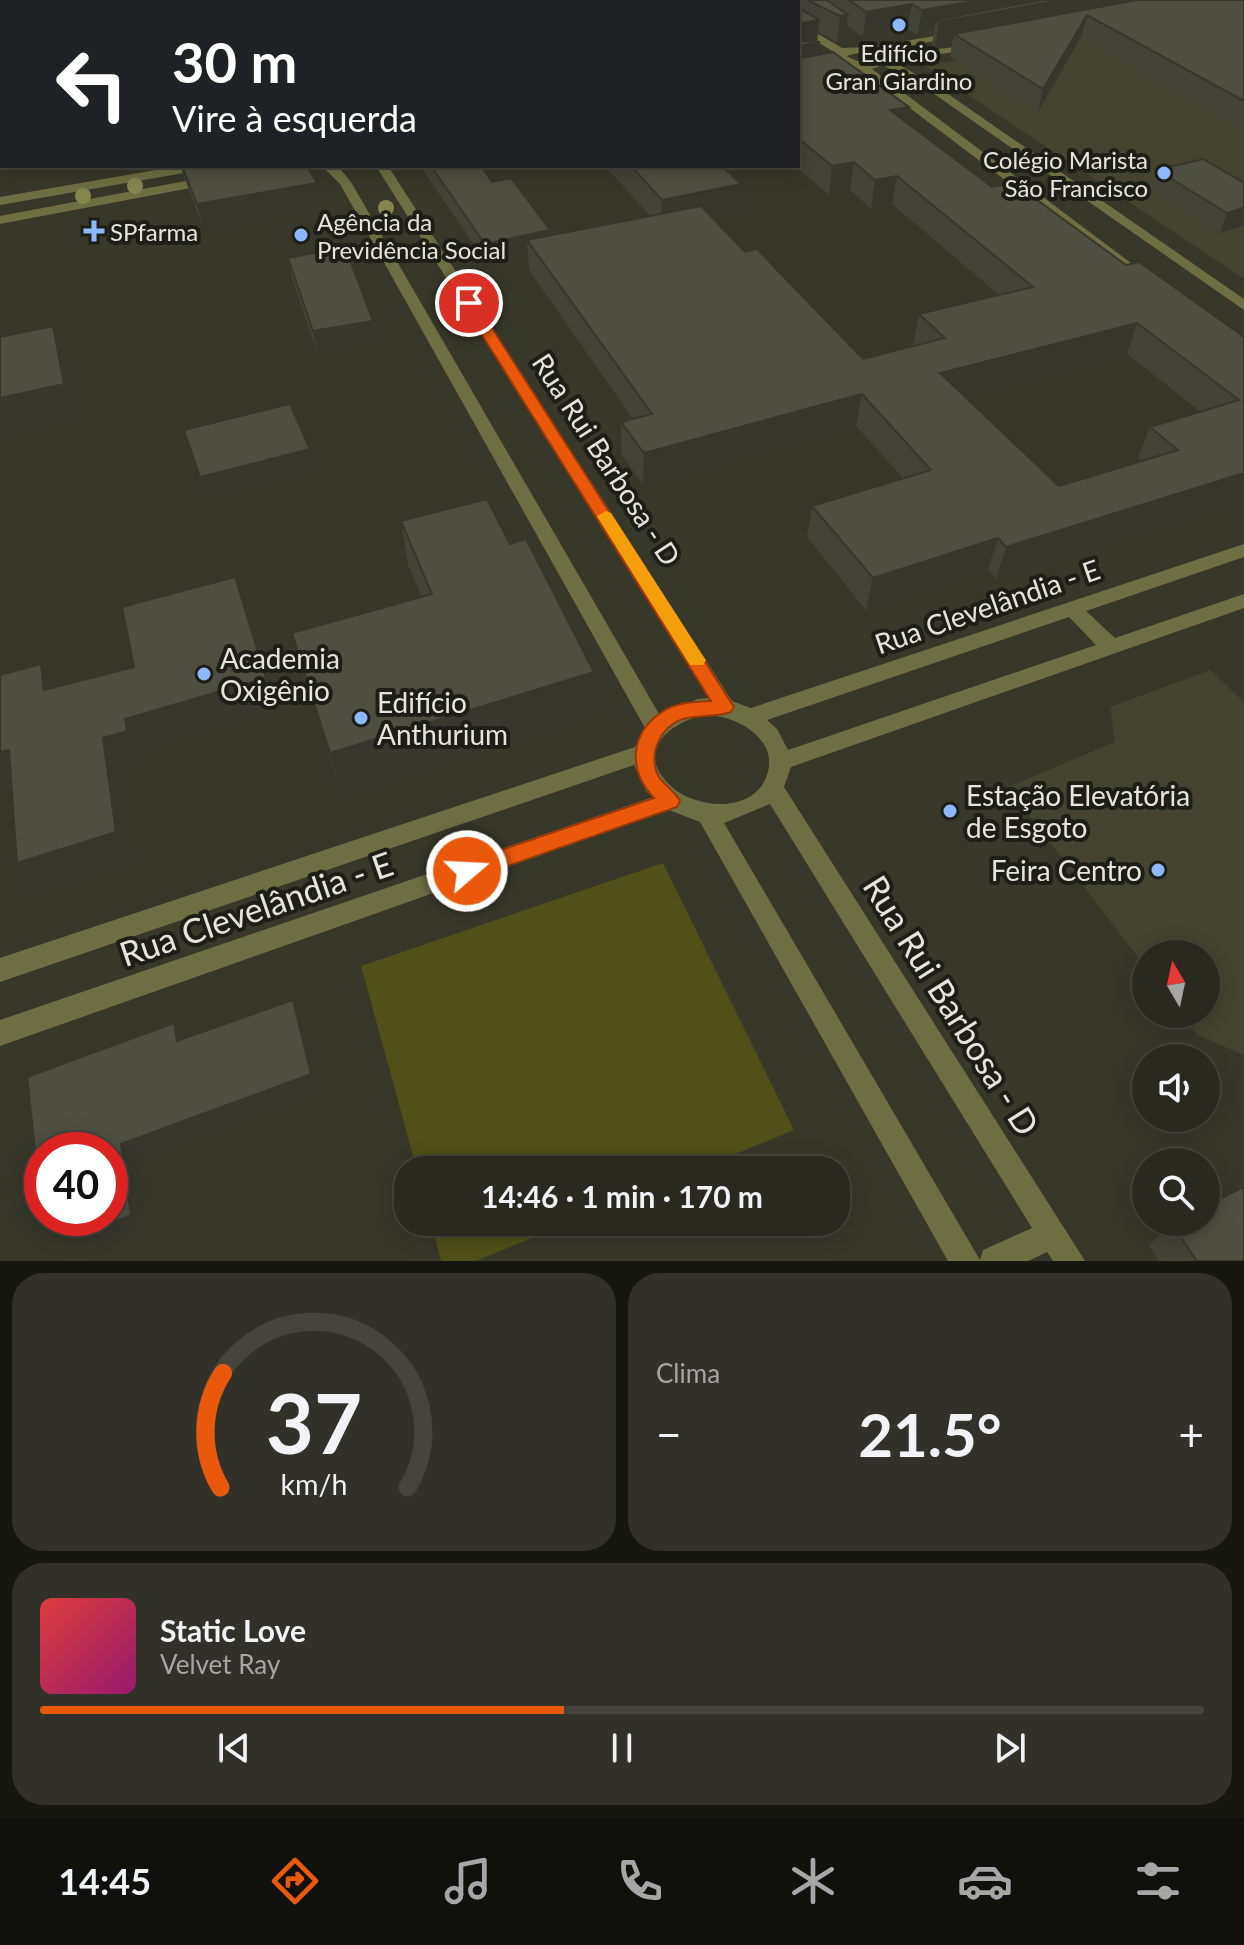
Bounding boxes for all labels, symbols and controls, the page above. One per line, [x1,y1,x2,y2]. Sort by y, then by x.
marker: Edifício Gran Giardino [890,16,908,34]
text: 30 m [172,28,297,95]
icon: left [40,32,144,136]
place label: Edifício Gran Giardino [826,38,972,95]
text: Vire à esquerda [172,96,417,140]
place label: Colégio Marista São Francisco [983,145,1148,202]
marker: Colégio Marista São Francisco [1155,164,1173,182]
place label: Agência da Previdência Social [317,207,506,264]
place label: SPfarma [110,217,198,246]
marker: SPfarma [85,222,103,240]
marker: Agência da Previdência Social [292,226,310,244]
pin [435,269,503,337]
icon: arrive [447,281,491,325]
street label: Rua Rui Barbosa - D [526,347,688,571]
street label: Rua Clevelândia - E [870,552,1104,660]
place label: Academia Oxigênio [220,641,340,707]
marker: Academia Oxigênio [195,665,213,683]
place label: Edifício Anthurium [377,685,508,751]
marker: Edifício Anthurium [352,709,370,727]
place label: Estação Elevatória de Esgoto [966,778,1190,844]
marker: Estação Elevatória de Esgoto [941,802,959,820]
position arrow [425,829,509,913]
street label: Rua Clevelândia - E [114,842,398,974]
place label: Feira Centro [991,853,1142,887]
marker: Feira Centro [1149,861,1167,879]
street label: Rua Rui Barbosa - D [856,868,1048,1142]
north arrow [1132,940,1220,1028]
map controls [1132,940,1220,1236]
button: sound [1132,1044,1220,1132]
speed limit sign: 40 [24,1132,128,1236]
button: search [1132,1148,1220,1236]
text: 14:46 · 1 min · 170 m [481,1178,763,1214]
text: Clima [656,1357,720,1389]
text: 37 [266,1372,362,1472]
text: 21.5° [858,1398,1002,1470]
text: − [656,1408,682,1460]
text: + [1178,1408,1204,1460]
text: km/h [281,1467,347,1501]
text: Static Love [160,1612,306,1648]
text: Velvet Ray [160,1648,280,1680]
icon: previous [212,1726,256,1770]
icon: pause [600,1726,644,1770]
icon: next [988,1726,1032,1770]
icon: directions [267,1853,323,1909]
icon: music [440,1853,496,1909]
icon: phone [612,1853,668,1909]
icon: climate [785,1853,841,1909]
icon: car [957,1853,1013,1909]
icon: filters [1130,1853,1186,1909]
text: 14:45 [58,1859,151,1903]

